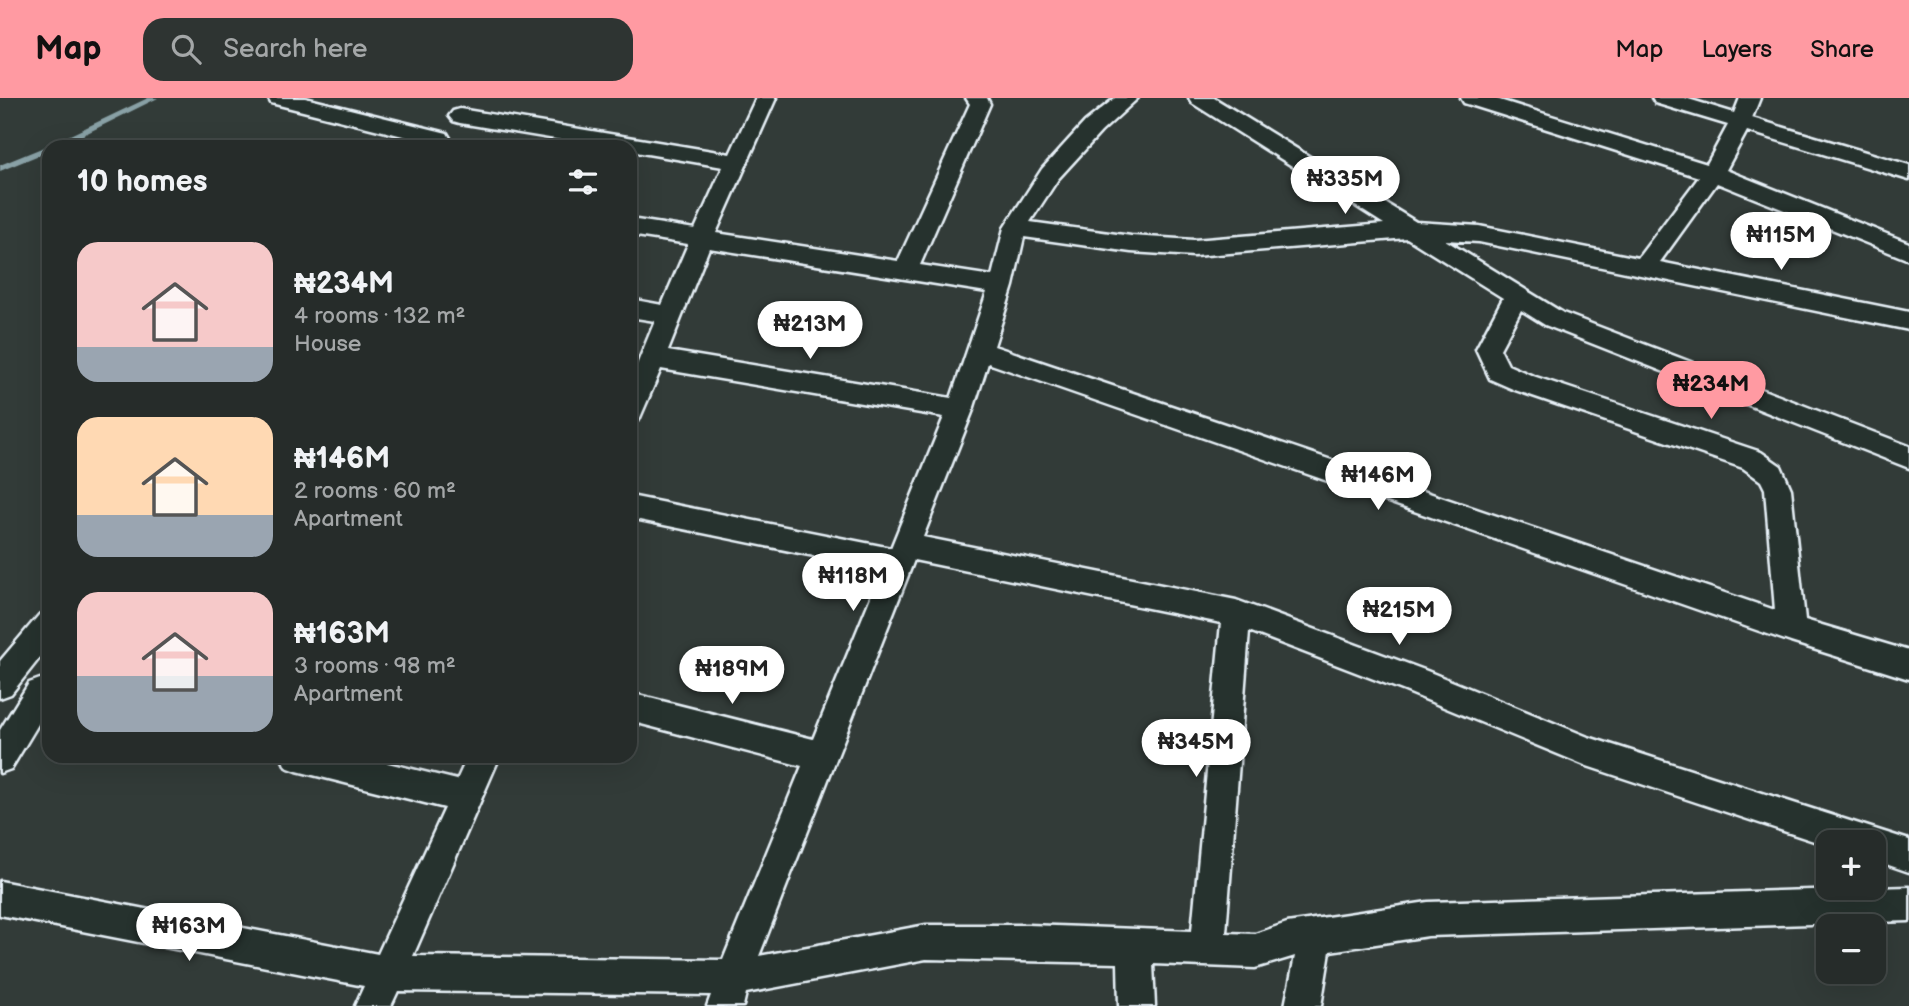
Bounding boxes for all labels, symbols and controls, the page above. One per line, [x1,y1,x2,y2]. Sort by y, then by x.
search box [143,18,633,81]
text: Map [35,29,101,69]
icon: search [167,30,205,68]
text: Search here [223,34,367,65]
text: Map [1615,35,1663,64]
text: Layers [1701,35,1772,64]
text: Share [1810,35,1874,64]
pin: ₦335M [1296,156,1394,216]
icon: filters [564,163,602,201]
text: 10 homes [77,164,208,200]
text: ₦335M [1307,165,1383,193]
pin: ₦115M [1732,212,1830,272]
text: ₦115M [1746,221,1816,249]
text: ₦234M [294,266,394,302]
icon: home [133,270,217,354]
text: 4 rooms · 132 m² [294,302,465,330]
pin: ₦213M [761,302,859,361]
text: ₦213M [774,310,846,338]
text: House [294,330,361,358]
pin: ₦234M [1662,362,1760,421]
text: ₦234M [1673,370,1749,398]
text: ₦146M [294,441,390,477]
icon: home [133,445,217,529]
pin: ₦146M [1329,452,1427,512]
text: ₦146M [1341,461,1415,489]
text: 2 rooms · 60 m² [294,477,456,505]
text: Apartment [294,505,403,533]
pin: ₦118M [804,554,902,613]
text: ₦118M [818,562,888,590]
pin: ₦215M [1350,588,1448,647]
text: ₦215M [1363,596,1435,624]
text: ₦163M [294,616,390,652]
icon: home [133,620,217,704]
pin: ₦189M [683,646,781,706]
text: 3 rooms · 98 m² [294,652,456,680]
text: ₦189M [695,655,769,683]
text: Apartment [294,680,403,708]
pin: ₦345M [1147,720,1245,779]
text: ₦345M [1158,728,1234,756]
map controls [1816,830,1886,984]
button: + [1816,830,1886,900]
pin: ₦163M [140,904,238,963]
text: ₦163M [152,912,226,940]
button: − [1816,914,1886,984]

